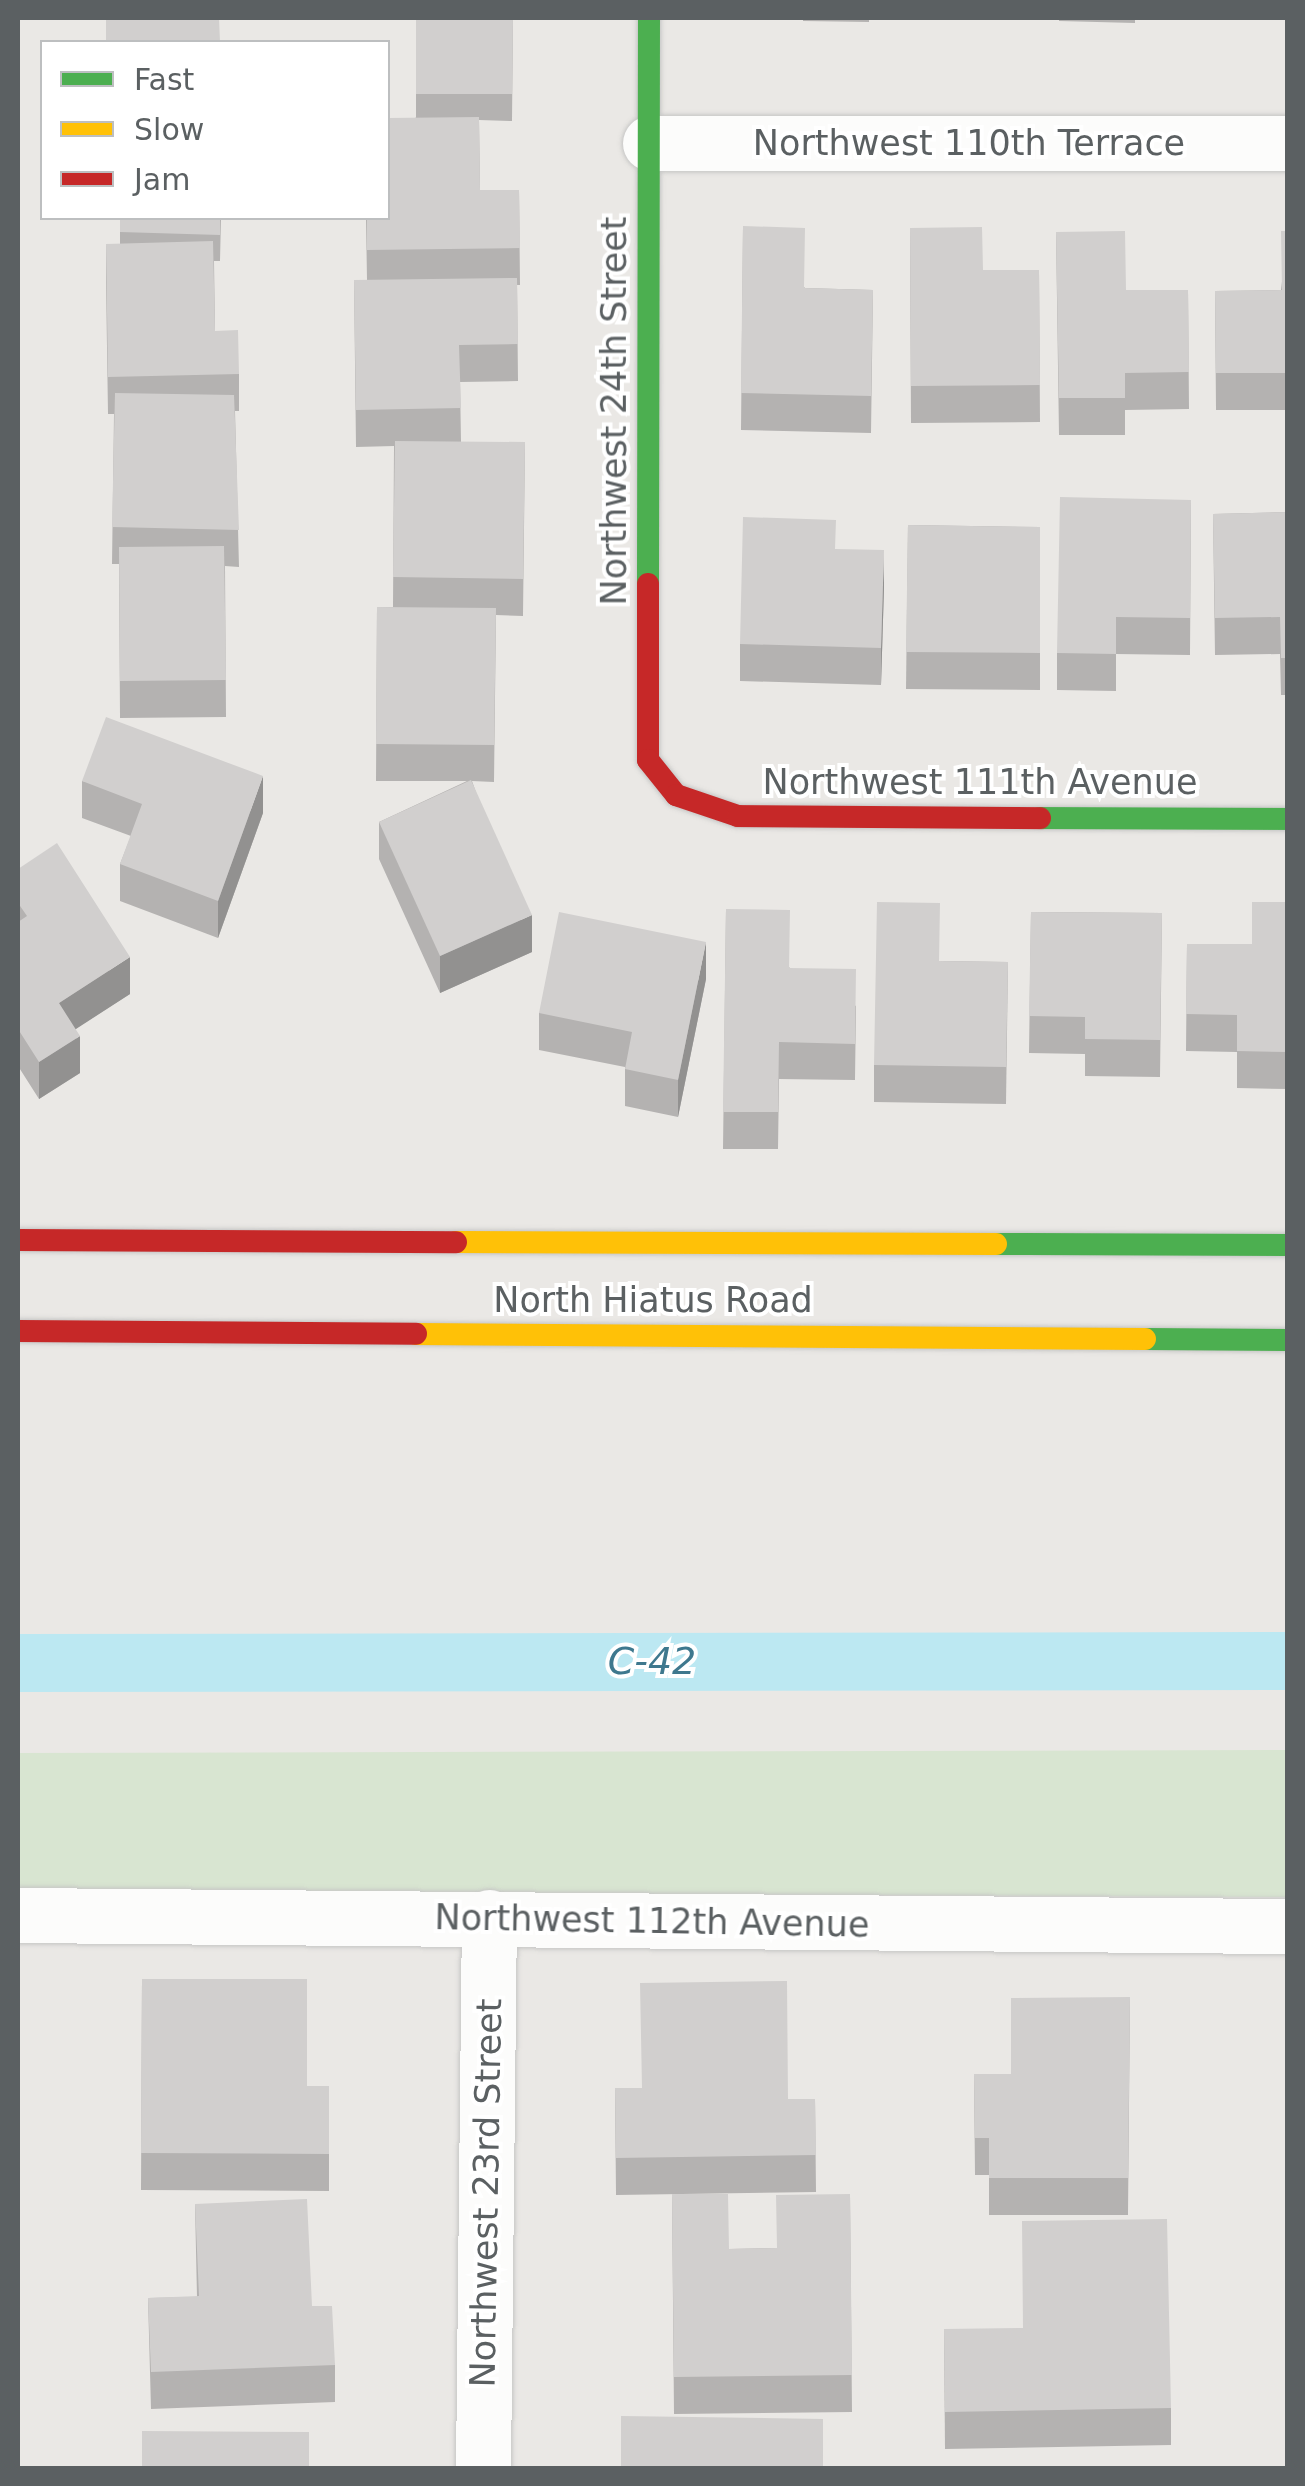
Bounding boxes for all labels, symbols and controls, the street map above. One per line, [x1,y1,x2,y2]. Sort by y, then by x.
legend [40,40,390,220]
text: Fast [134,62,194,97]
text: Slow [134,112,204,147]
street label: Northwest 110th Terrace [753,122,1185,164]
text: Jam [134,162,190,197]
street label: Northwest 24th Street [593,216,635,606]
street label: Northwest 111th Avenue [762,761,1198,803]
street label: North Hiatus Road [493,1279,813,1321]
water label: C-42 [608,1639,696,1685]
street label: Northwest 112th Avenue [434,1896,870,1946]
street label: Northwest 23rd Street [462,1998,510,2388]

